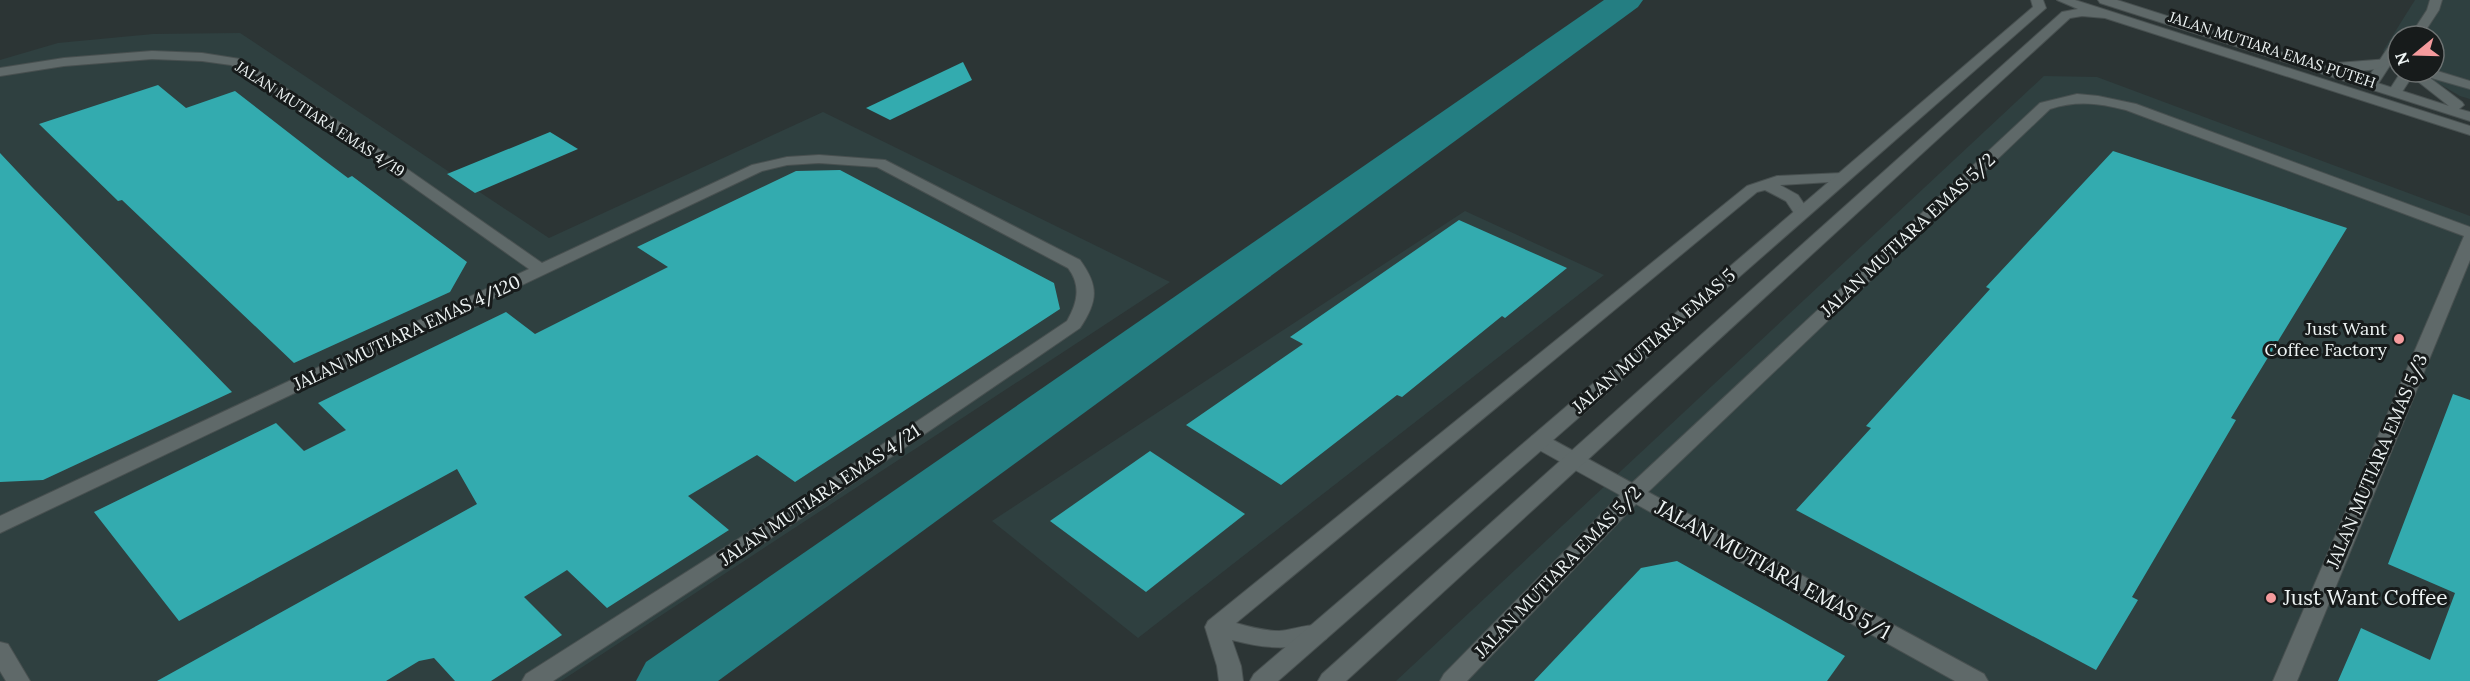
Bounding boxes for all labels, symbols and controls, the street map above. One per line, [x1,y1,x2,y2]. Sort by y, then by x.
street label: JALAN MUTIARA EMAS PUTEH [2165,7,2378,92]
north arrow [2386,24,2446,84]
text: N [2390,50,2413,68]
street label: JALAN MUTIARA EMAS 4/19 [231,56,408,181]
street label: JALAN MUTIARA EMAS 5/2 [1815,148,2000,322]
street label: JALAN MUTIARA EMAS 5 [1567,263,1740,418]
street label: JALAN MUTIARA EMAS 4/120 [289,270,524,396]
place label: Just Want Coffee Factory [2265,317,2387,361]
marker: Just Want Coffee Factory [2392,332,2406,346]
street label: JALAN MUTIARA EMAS 5/3 [2321,350,2432,572]
street label: JALAN MUTIARA EMAS 4/21 [714,419,924,571]
street label: JALAN MUTIARA EMAS 5/2 [1469,481,1646,663]
street label: JALAN MUTIARA EMAS 5/1 [1650,493,1896,646]
place label: Just Want Coffee [2282,584,2448,611]
marker: Just Want Coffee [2264,591,2278,605]

